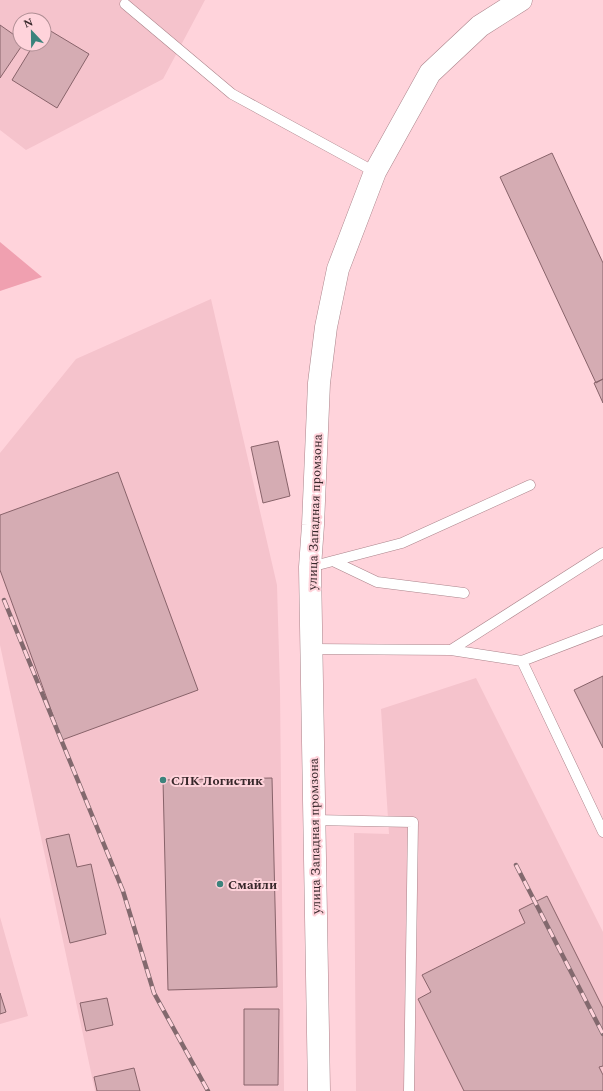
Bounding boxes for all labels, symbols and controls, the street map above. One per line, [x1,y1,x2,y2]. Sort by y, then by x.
north arrow [12,12,52,52]
text: N [21,14,36,33]
street label: улица Западная промзона [302,433,328,591]
street label: улица Западная промзона [304,757,326,915]
place label: СЛК Логистик [171,771,263,791]
marker: СЛК Логистик [158,775,168,785]
place label: Смайли [228,875,277,895]
marker: Смайли [215,879,225,889]

